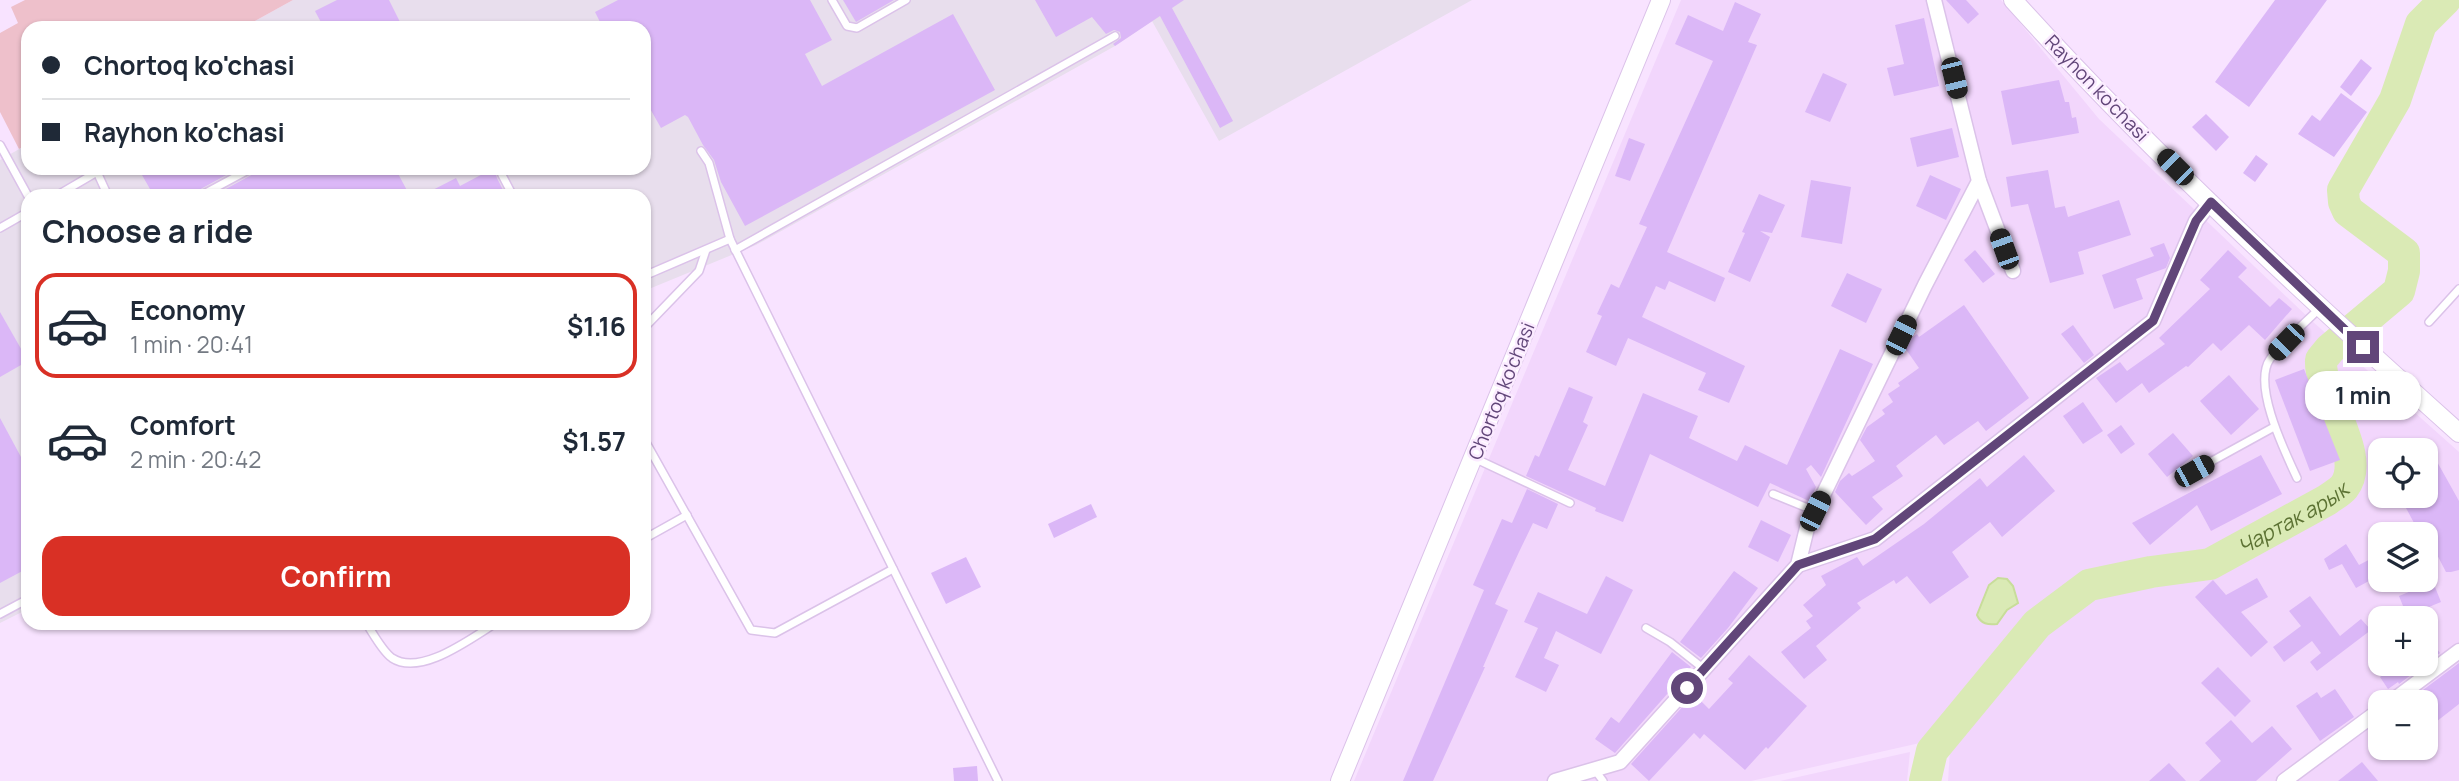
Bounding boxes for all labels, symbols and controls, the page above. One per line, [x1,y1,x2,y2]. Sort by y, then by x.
street label: Rayhon ko'chasi [2039,29,2155,147]
text: Chortoq ko'chasi [84,47,295,83]
car [1939,55,1970,101]
text: Rayhon ko'chasi [84,114,285,150]
car [2153,145,2198,189]
text: Choose a ride [42,209,253,253]
car [1987,226,2022,272]
text: Economy [130,292,245,328]
icon: car [46,294,109,357]
text: $1.16 [567,308,626,344]
car [1883,312,1920,358]
street label: Chortoq ko'chasi [1462,318,1540,464]
car [2264,320,2309,364]
text: 1 min · 20:41 [130,328,253,360]
route end [2347,331,2379,363]
callout: 1 min [2305,372,2421,420]
text: 1 min [2335,379,2391,411]
text: Comfort [130,407,236,443]
icon: car [46,409,109,472]
text: $1.57 [562,423,626,459]
map controls [2368,438,2438,760]
button: locate [2368,438,2438,508]
text: 2 min · 20:42 [130,443,261,475]
car [2171,452,2218,490]
water label: Чартак арык [2232,474,2356,560]
car [1797,488,1834,534]
button: layers [2368,522,2438,592]
button: Confirm [42,536,630,616]
button: + [2368,606,2438,676]
route start [1671,672,1703,704]
button: − [2368,690,2438,760]

